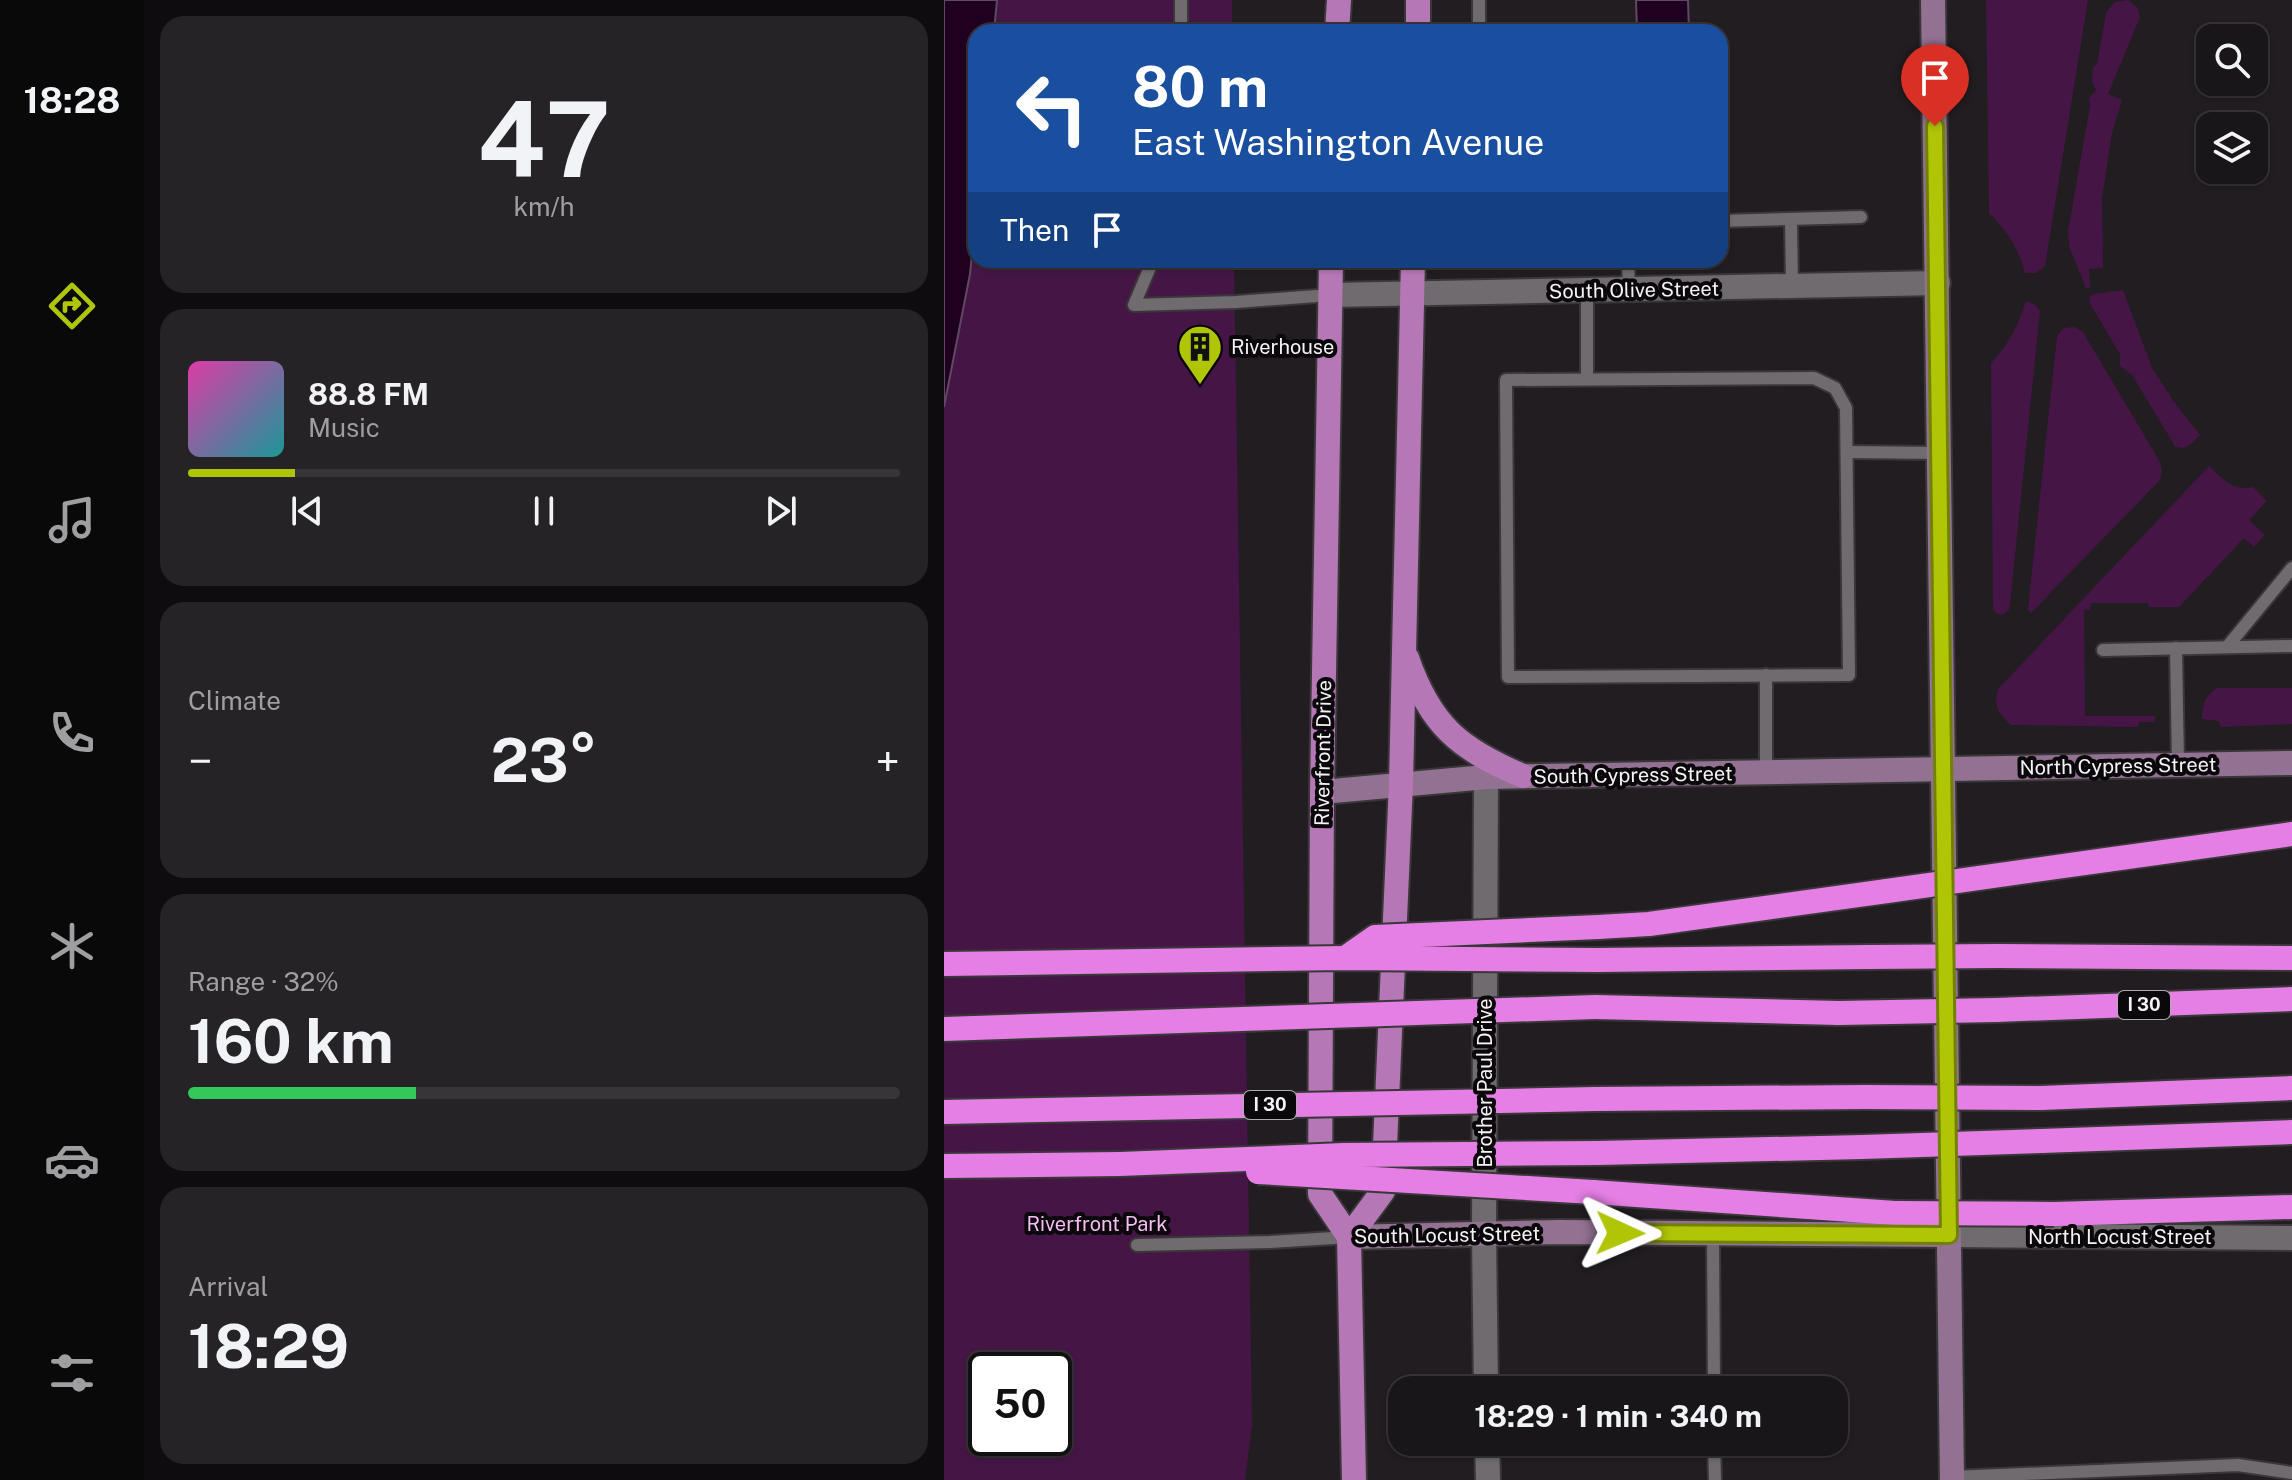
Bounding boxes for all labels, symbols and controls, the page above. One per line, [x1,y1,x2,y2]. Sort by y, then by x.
map controls [2196,24,2268,184]
button: search [2196,24,2268,96]
pin [1901,44,1969,126]
text: 80 m [1132,54,1268,120]
icon: left [1000,56,1104,160]
icon: arrive [1913,56,1957,100]
text: 47 [477,78,611,200]
text: 18:28 [23,79,121,121]
button: layers [2196,112,2268,184]
text: East Washington Avenue [1132,121,1545,163]
text: km/h [513,191,575,222]
icon: arrive [1085,208,1129,252]
text: Then [1000,212,1069,248]
street label: South Olive Street [1549,277,1719,303]
icon: directions [44,278,100,334]
building icon: Riverhouse [1176,323,1224,386]
place label: Riverhouse [1231,335,1334,359]
text: 88.8 FM [308,376,429,412]
text: Music [308,412,380,443]
icon: previous [285,489,329,533]
icon: pause [522,489,566,533]
icon: next [759,489,803,533]
icon: music [44,492,100,548]
street label: Riverfront Drive [1310,680,1336,826]
text: Climate [188,685,281,716]
icon: phone [44,705,100,761]
text: 23° [491,725,597,796]
text: − [188,735,212,787]
text: + [876,735,900,787]
street label: North Cypress Street [2019,752,2217,780]
street label: South Cypress Street [1533,761,1733,789]
icon: climate [44,918,100,974]
text: Range · 32% [188,966,339,997]
road number: I 30 [2118,991,2170,1019]
street label: Brother Paul Drive [1473,998,1497,1168]
text: 160 km [188,1006,394,1077]
road number: I 30 [1244,1091,1296,1119]
icon: car [44,1132,100,1188]
position arrow [1578,1191,1662,1275]
park label: Riverfront Park [1027,1212,1167,1236]
street label: South Locust Street [1354,1221,1540,1249]
street label: North Locust Street [2028,1225,2212,1249]
text: Arrival [188,1271,268,1302]
text: 18:29 [188,1311,349,1382]
icon: filters [44,1345,100,1401]
speed limit sign: 50 [968,1352,1072,1456]
text: 18:29 · 1 min · 340 m [1474,1398,1762,1434]

